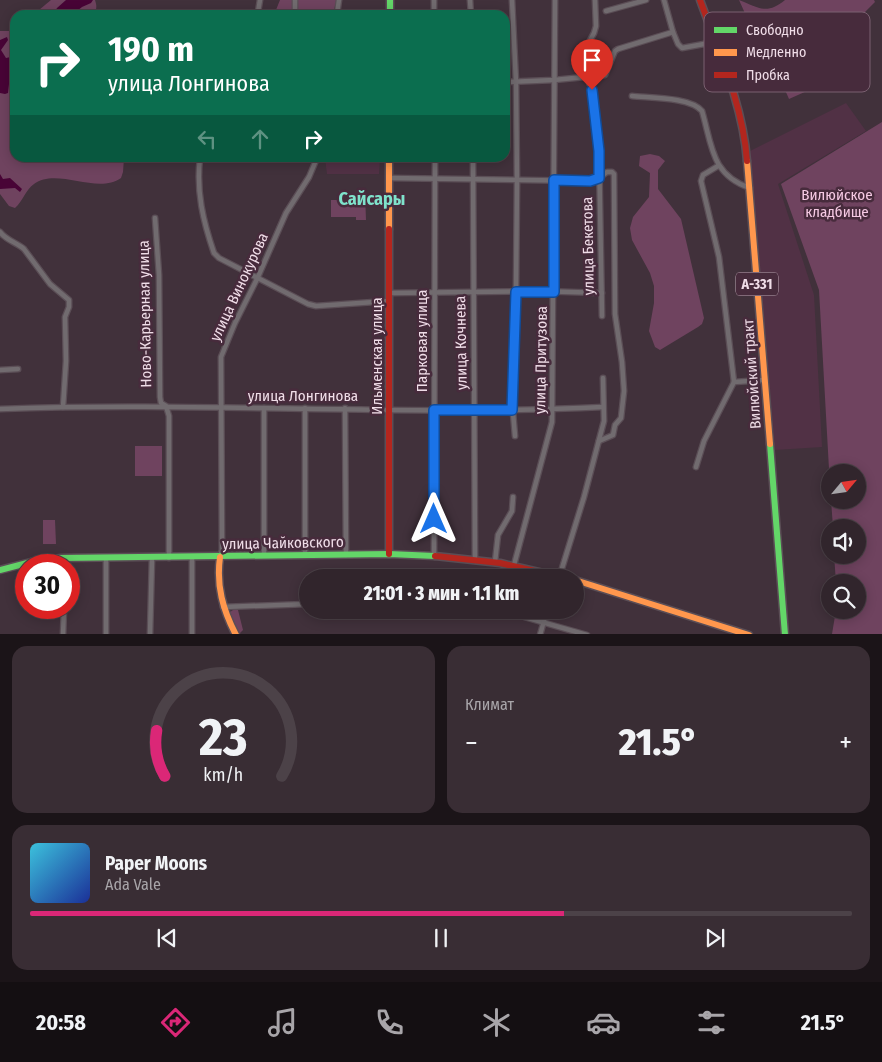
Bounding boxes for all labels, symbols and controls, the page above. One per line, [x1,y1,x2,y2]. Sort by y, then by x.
legend [704,12,870,92]
text: Свободно [746,22,804,39]
text: 190 m [108,28,194,70]
icon: right [25,30,90,95]
pin [571,39,613,90]
text: Медленно [746,44,806,61]
icon: arrive [578,46,606,74]
text: Пробка [746,67,790,84]
text: улица Лонгинова [108,70,270,97]
icon: left [193,125,221,153]
icon: ahead [246,125,274,153]
icon: right [299,125,327,153]
park label: Вилюйское кладбище [801,186,873,221]
district label: Сайсары [339,188,405,210]
street label: улица Бекетова [578,196,598,296]
street label: улица Винокурова [206,230,272,344]
street label: Ново-Карьерная улица [135,240,155,388]
road number: А-331 [736,272,778,296]
street label: Парковая улица [413,290,431,392]
street label: улица Кочнева [451,296,471,390]
street label: Ильменская улица [368,297,386,415]
street label: улица Притузова [531,306,551,414]
street label: Вилюйский тракт [739,318,765,430]
street label: улица Лонгинова [248,387,358,405]
north arrow [821,464,866,509]
map controls [821,464,866,619]
position arrow [407,492,459,544]
button: sound [821,519,866,564]
street label: улица Чайковского [222,533,344,553]
speed limit sign: 30 [15,554,80,619]
button: search [821,574,866,619]
text: 21:01 · 3 мин · 1.1 km [364,582,519,605]
text: Климат [465,695,514,714]
text: 23 [198,706,248,769]
text: 21.5° [619,719,698,765]
text: − [465,726,478,759]
text: + [839,726,852,759]
text: km/h [204,764,243,786]
text: Paper Moons [105,852,207,875]
text: Ada Vale [105,875,161,894]
icon: previous [153,924,181,952]
icon: pause [427,924,455,952]
icon: next [701,924,729,952]
icon: directions [158,1005,193,1040]
icon: music [265,1005,300,1040]
icon: phone [372,1005,407,1040]
icon: climate [479,1005,514,1040]
icon: car [586,1005,621,1040]
icon: filters [694,1005,729,1040]
text: 20:58 [36,1009,86,1036]
text: 21.5° [801,1009,846,1036]

